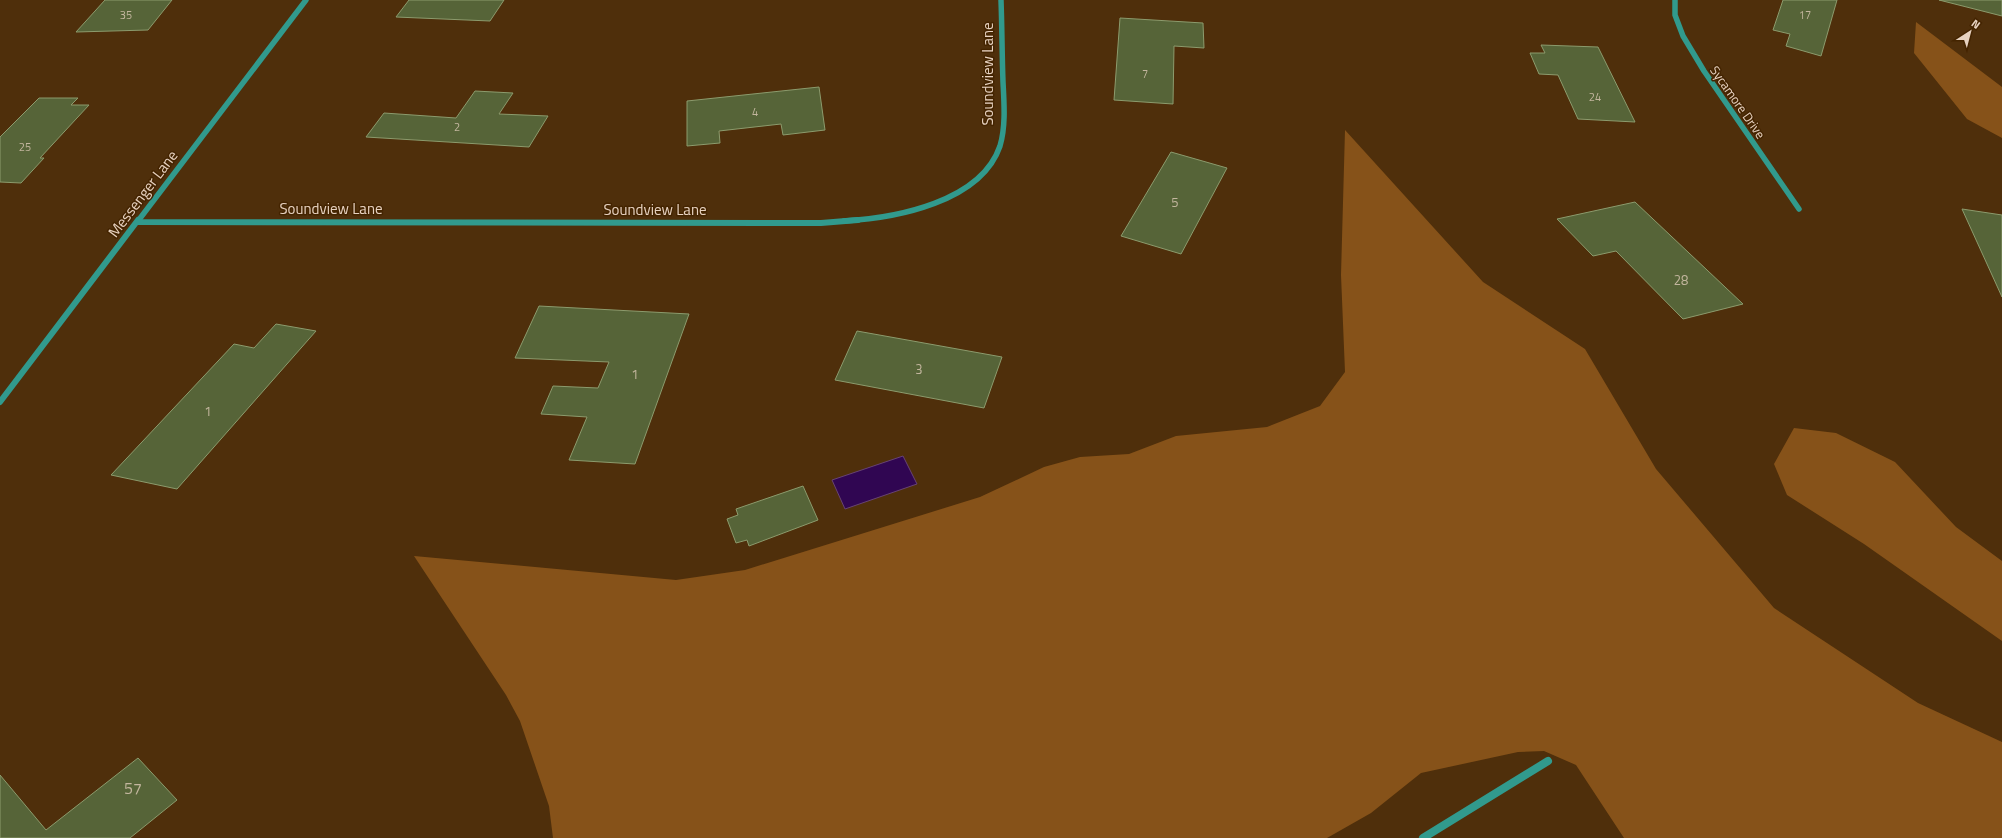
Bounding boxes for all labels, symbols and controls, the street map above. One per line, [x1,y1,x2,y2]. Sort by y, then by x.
house number: 35 [120,7,132,23]
house number: 17 [1799,7,1811,23]
north arrow [1950,12,1990,52]
text: N [1968,15,1984,33]
street label: Soundview Lane [976,22,999,126]
street label: Sycamore Drive [1705,61,1771,143]
house number: 7 [1142,66,1148,82]
house number: 24 [1589,89,1601,105]
house number: 4 [752,104,758,120]
house number: 2 [454,119,460,135]
house number: 25 [19,139,31,155]
street label: Messenger Lane [102,145,183,242]
house number: 5 [1171,192,1179,212]
street label: Soundview Lane [279,197,383,220]
street label: Soundview Lane [603,198,707,221]
house number: 28 [1674,270,1688,290]
house number: 3 [915,359,923,379]
house number: 1 [631,364,639,384]
house number: 1 [204,401,212,421]
house number: 57 [124,776,142,800]

